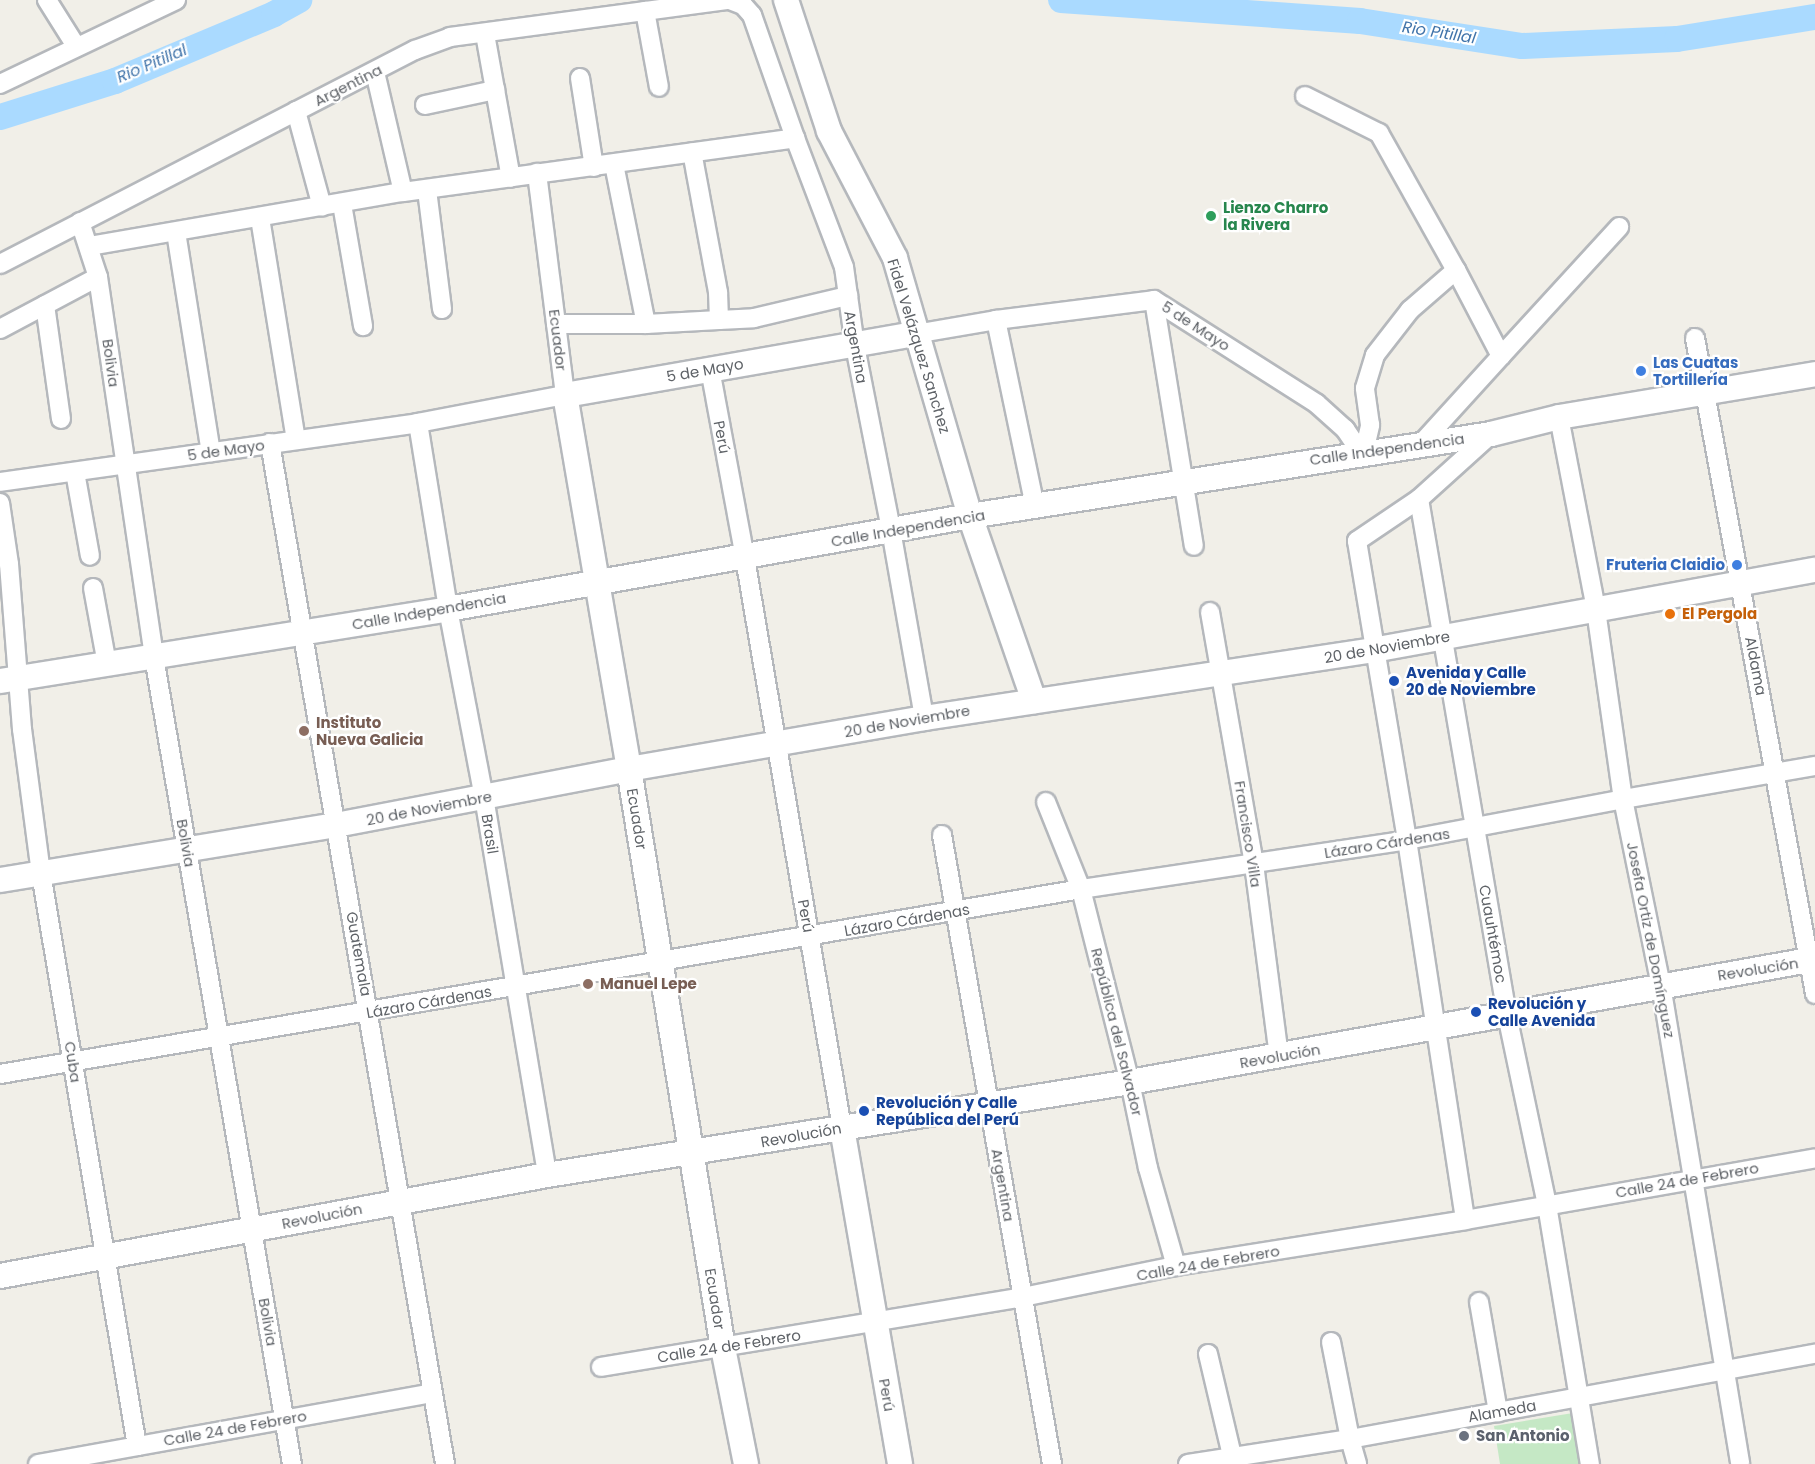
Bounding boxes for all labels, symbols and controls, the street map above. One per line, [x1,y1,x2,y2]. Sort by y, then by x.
water label: Rio Pitillal [1401,18,1477,48]
water label: Rio Pitillal [114,41,190,87]
street label: Argentina [311,60,385,110]
place label: Lienzo Charro la Rivera [1223,198,1328,233]
marker: Lienzo Charro la Rivera [1204,209,1218,223]
street label: Fidel Velázquez Sanchez [884,256,954,436]
street label: 5 de Mayo [1158,297,1234,355]
street label: Ecuador [545,308,571,372]
street label: Argentina [841,309,871,385]
street label: Bolivia [99,338,123,388]
place label: Las Cuatas Tortillería [1653,353,1738,388]
street label: 5 de Mayo [665,354,745,386]
marker: Las Cuatas Tortillería [1634,364,1648,378]
street label: Perú [710,419,734,455]
street label: Calle Independencia [1308,429,1466,469]
street label: 5 de Mayo [186,436,266,464]
street label: Calle Independencia [830,506,986,550]
place label: Fruteria Claidio [1606,556,1725,574]
marker: Fruteria Claidio [1730,558,1744,572]
street label: Calle Independencia [351,589,507,633]
place label: El Pergola [1682,605,1757,623]
marker: El Pergola [1663,607,1677,621]
street label: 20 de Noviembre [1323,627,1451,667]
street label: Aldama [1741,635,1771,697]
place label: Avenida y Calle 20 de Noviembre [1406,663,1536,698]
marker: Avenida y Calle 20 de Noviembre [1387,674,1401,688]
street label: 20 de Noviembre [843,701,971,741]
place label: Instituto Nueva Galicia [316,713,424,748]
marker: Instituto Nueva Galicia [297,724,311,738]
street label: Francisco Villa [1231,779,1265,889]
street label: 20 de Noviembre [365,787,493,829]
street label: Ecuador [623,787,651,851]
street label: Brasil [478,813,502,855]
street label: Bolivia [173,818,199,868]
street label: Lázaro Cárdenas [1323,824,1451,862]
street label: Josefa Ortiz de Domínguez [1623,840,1679,1040]
street label: Cuauhtémoc [1476,883,1510,985]
street label: Perú [794,898,818,934]
street label: Lázaro Cárdenas [843,900,971,940]
street label: Guatemala [343,910,375,998]
street label: República del Salvador [1087,946,1147,1118]
street label: Revolución [1716,954,1800,984]
place label: Manuel Lepe [600,975,697,993]
marker: Manuel Lepe [581,977,595,991]
street label: Lázaro Cárdenas [365,982,493,1022]
place label: Revolución y Calle Avenida [1488,994,1595,1029]
marker: Revolución y Calle Avenida [1469,1005,1483,1019]
street label: Cuba [61,1040,85,1084]
street label: Revolución [1238,1040,1322,1072]
place label: Revolución y Calle República del Perú [876,1093,1019,1128]
marker: Revolución y Calle República del Perú [857,1104,871,1118]
street label: Revolución [759,1119,843,1151]
street label: Argentina [988,1147,1018,1223]
street label: Calle 24 de Febrero [1614,1159,1760,1201]
street label: Revolución [280,1199,364,1233]
street label: Calle 24 de Febrero [1135,1242,1281,1284]
street label: Ecuador [701,1267,729,1331]
street label: Bolivia [255,1297,281,1347]
street label: Calle 24 de Febrero [656,1326,802,1366]
street label: Perú [875,1377,899,1413]
street label: Alameda [1466,1396,1538,1426]
street label: Calle 24 de Febrero [162,1407,308,1449]
place label: San Antonio [1476,1427,1570,1445]
marker: San Antonio [1457,1429,1471,1443]

